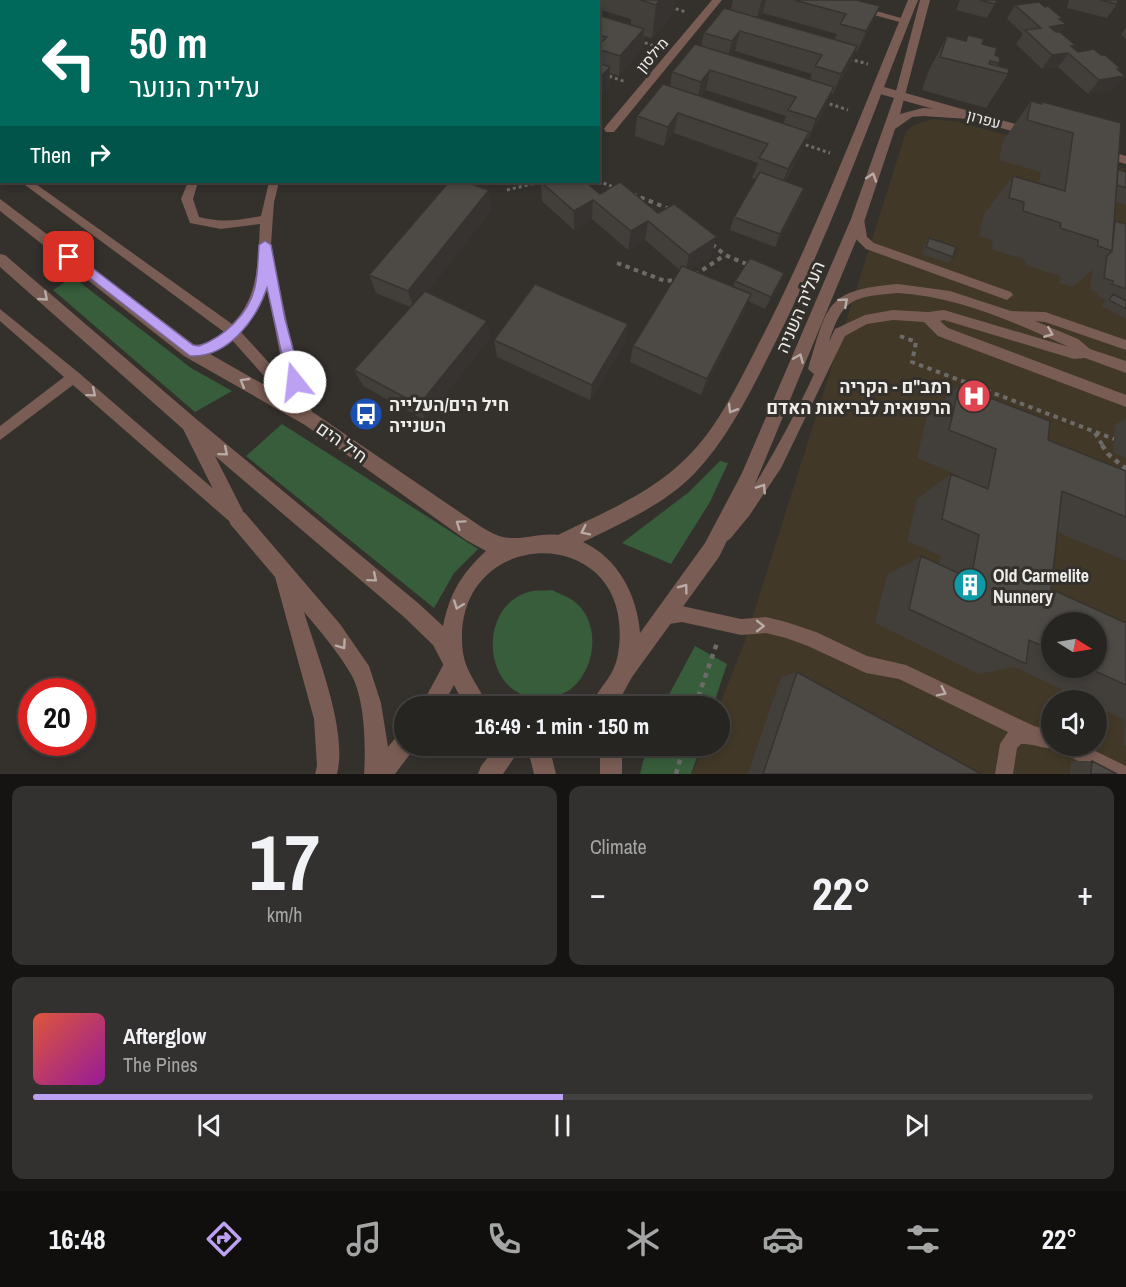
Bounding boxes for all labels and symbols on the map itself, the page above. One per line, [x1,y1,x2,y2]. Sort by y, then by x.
street label: מילסון [631,33,673,77]
street label: עפרון [965,104,1003,134]
one-way arrow [865,172,877,183]
pin [43,231,94,282]
street label: העליה השניה [769,257,831,357]
one-way arrow [37,290,48,301]
one-way arrow [838,299,849,310]
one-way arrow [1042,326,1053,338]
position arrow [263,350,327,414]
one-way arrow [792,353,804,364]
place label: רמב"ם - הקריה הרפואית לבריאות האדם [766,374,951,420]
one-way arrow [240,377,251,389]
hospital icon: רמב"ם - הקריה הרפואית לבריאות האדם [956,378,992,414]
one-way arrow [85,385,96,396]
place label: חיל הים/העלייה השנייה [389,392,509,438]
bus stop icon: חיל הים/העלייה השנייה [348,396,384,432]
one-way arrow [727,403,739,413]
street label: חיל הים [311,415,373,469]
one-way arrow [217,445,228,456]
one-way arrow [754,484,766,494]
one-way arrow [455,520,466,531]
one-way arrow [580,524,591,536]
place label: Old Carmelite Nunnery [993,563,1089,609]
building icon: Old Carmelite Nunnery [952,567,988,603]
one-way arrow [366,570,377,581]
one-way arrow [677,583,688,594]
one-way arrow [453,600,466,610]
north arrow [1041,612,1107,678]
one-way arrow [756,620,765,632]
one-way arrow [335,638,346,649]
speed limit sign: 20 [18,678,96,756]
one-way arrow [936,684,947,696]

